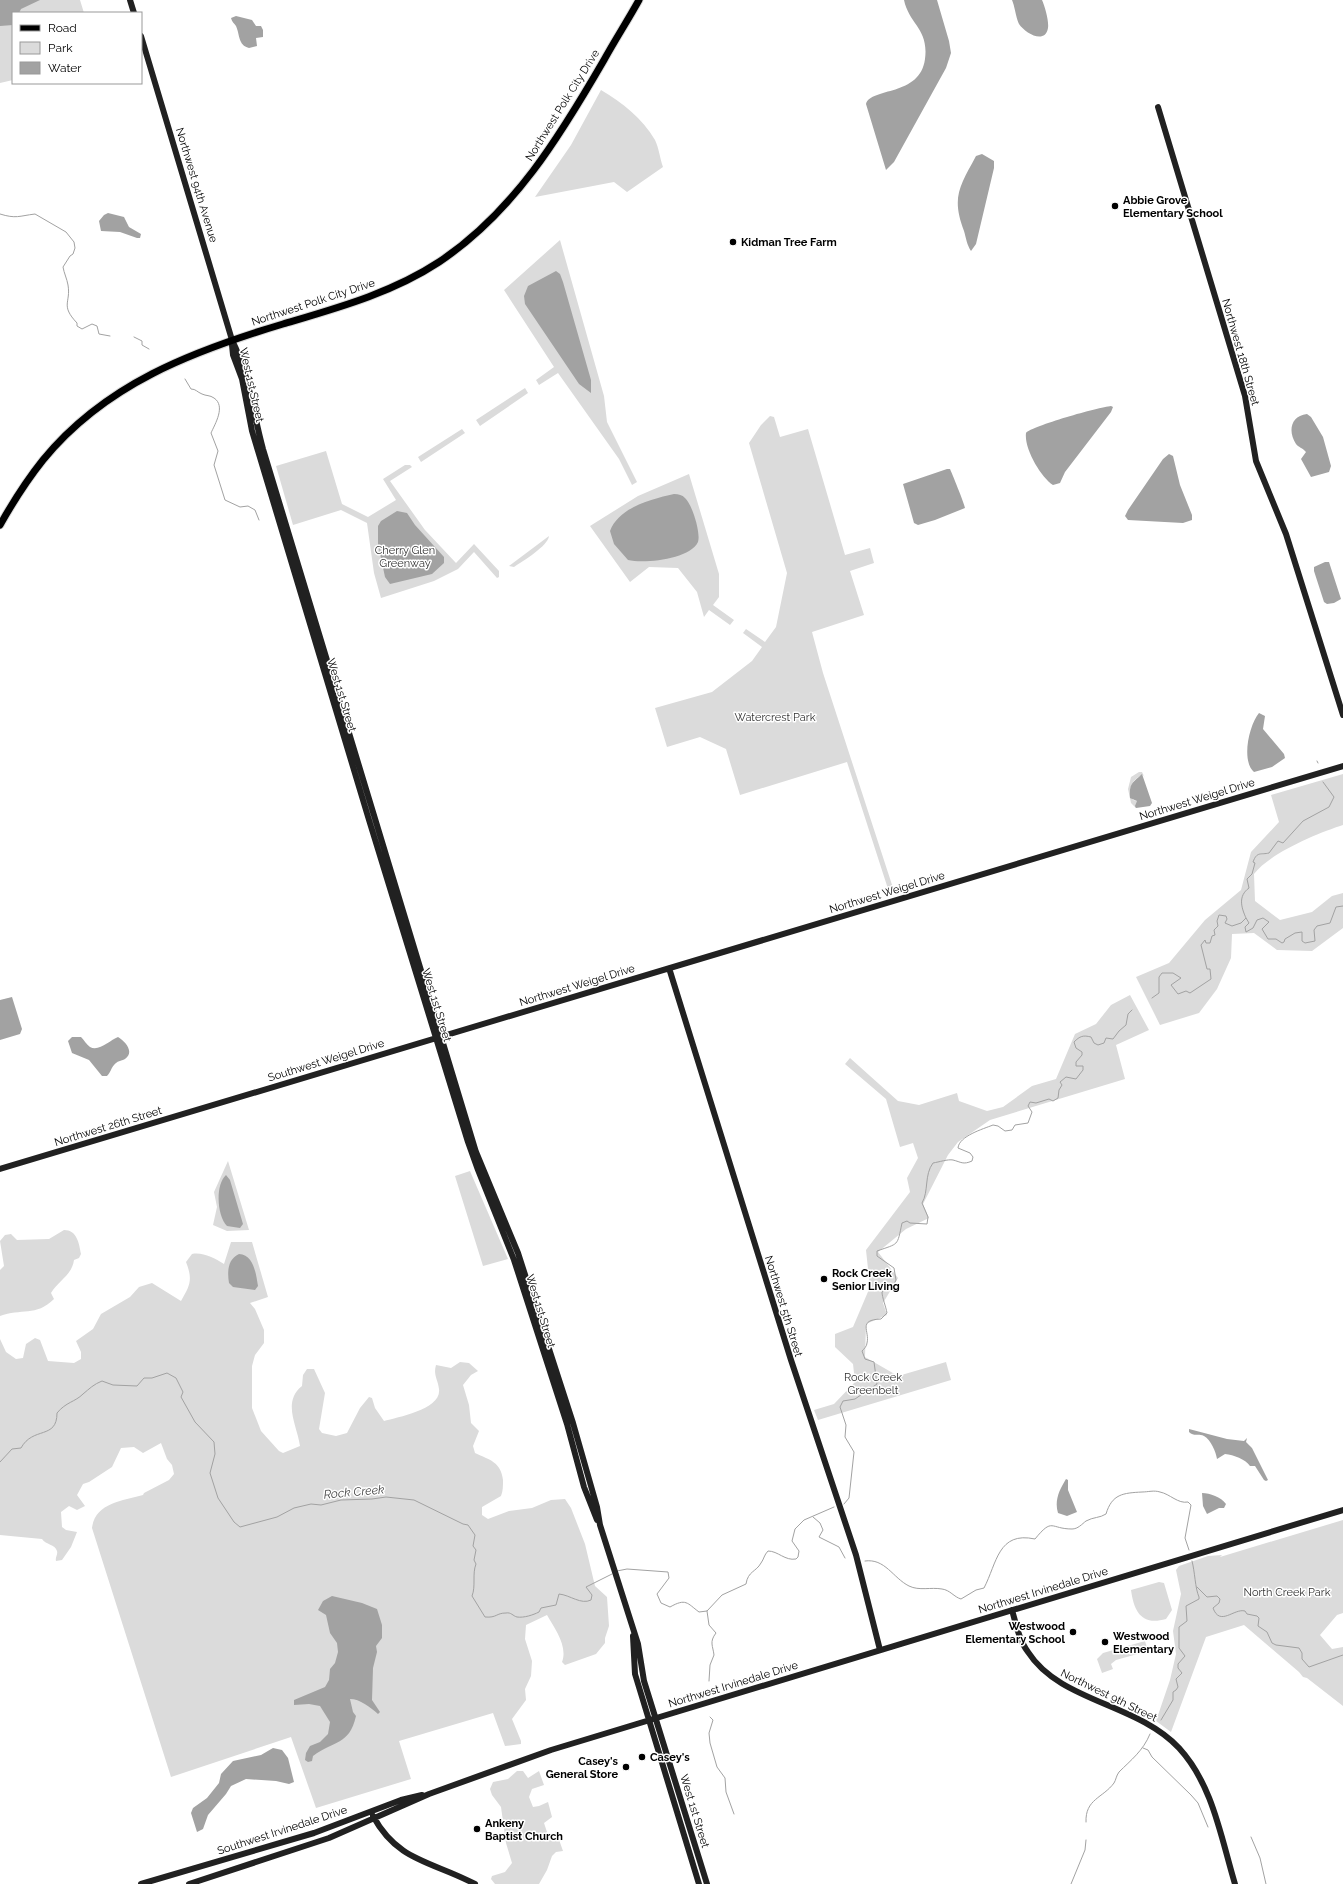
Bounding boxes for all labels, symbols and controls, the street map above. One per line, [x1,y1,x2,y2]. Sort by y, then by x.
legend [12,12,142,84]
text: Road [48,21,77,35]
text: Park [48,41,73,55]
street label: Northwest Polk City Drive [523,47,602,163]
text: Water [48,61,82,75]
street label: Northwest 94th Avenue [173,126,220,245]
place label: Abbie Grove Elementary School [1123,194,1223,220]
marker: Abbie Grove Elementary School [1110,201,1120,211]
place label: Kidman Tree Farm [741,236,837,249]
marker: Kidman Tree Farm [728,237,738,247]
street label: Northwest Polk City Drive [250,276,377,329]
street label: Northwest 18th Street [1219,297,1262,407]
street label: West 1st Street [237,347,266,424]
park label: Cherry Glen Greenway [375,544,435,570]
street label: West 1st Street [324,657,359,734]
park label: Watercrest Park [734,711,816,724]
street label: Northwest Weigel Drive [1138,776,1257,823]
street label: Northwest Weigel Drive [828,869,947,916]
street label: Northwest Weigel Drive [518,962,637,1009]
street label: West 1st Street [419,967,454,1044]
street label: Southwest Weigel Drive [266,1036,386,1084]
street label: Northwest 26th Street [53,1104,164,1149]
street label: Northwest 5th Street [762,1254,805,1359]
place label: Rock Creek Senior Living [832,1267,900,1293]
street label: West 1st Street [523,1273,558,1350]
marker: Rock Creek Senior Living [819,1274,829,1284]
park label: Rock Creek Greenbelt [844,1371,902,1397]
water label: Rock Creek [323,1482,386,1502]
street label: Northwest Irvinedale Drive [977,1564,1110,1616]
park label: North Creek Park [1244,1586,1331,1599]
place label: Westwood Elementary School [965,1620,1066,1646]
marker: Westwood Elementary School [1068,1627,1078,1637]
place label: Westwood Elementary [1113,1630,1174,1656]
marker: Westwood Elementary [1100,1637,1110,1647]
street label: Northwest Irvinedale Drive [667,1658,800,1710]
street label: Northwest 9th Street [1058,1666,1159,1725]
place label: Casey's [650,1751,690,1764]
marker: Casey's [637,1752,647,1762]
place label: Casey's General Store [546,1755,619,1781]
marker: Casey's General Store [621,1762,631,1772]
street label: West 1st Street [677,1773,712,1850]
street label: Southwest Irvinedale Drive [216,1803,349,1858]
place label: Ankeny Baptist Church [485,1817,563,1843]
marker: Ankeny Baptist Church [472,1824,482,1834]

